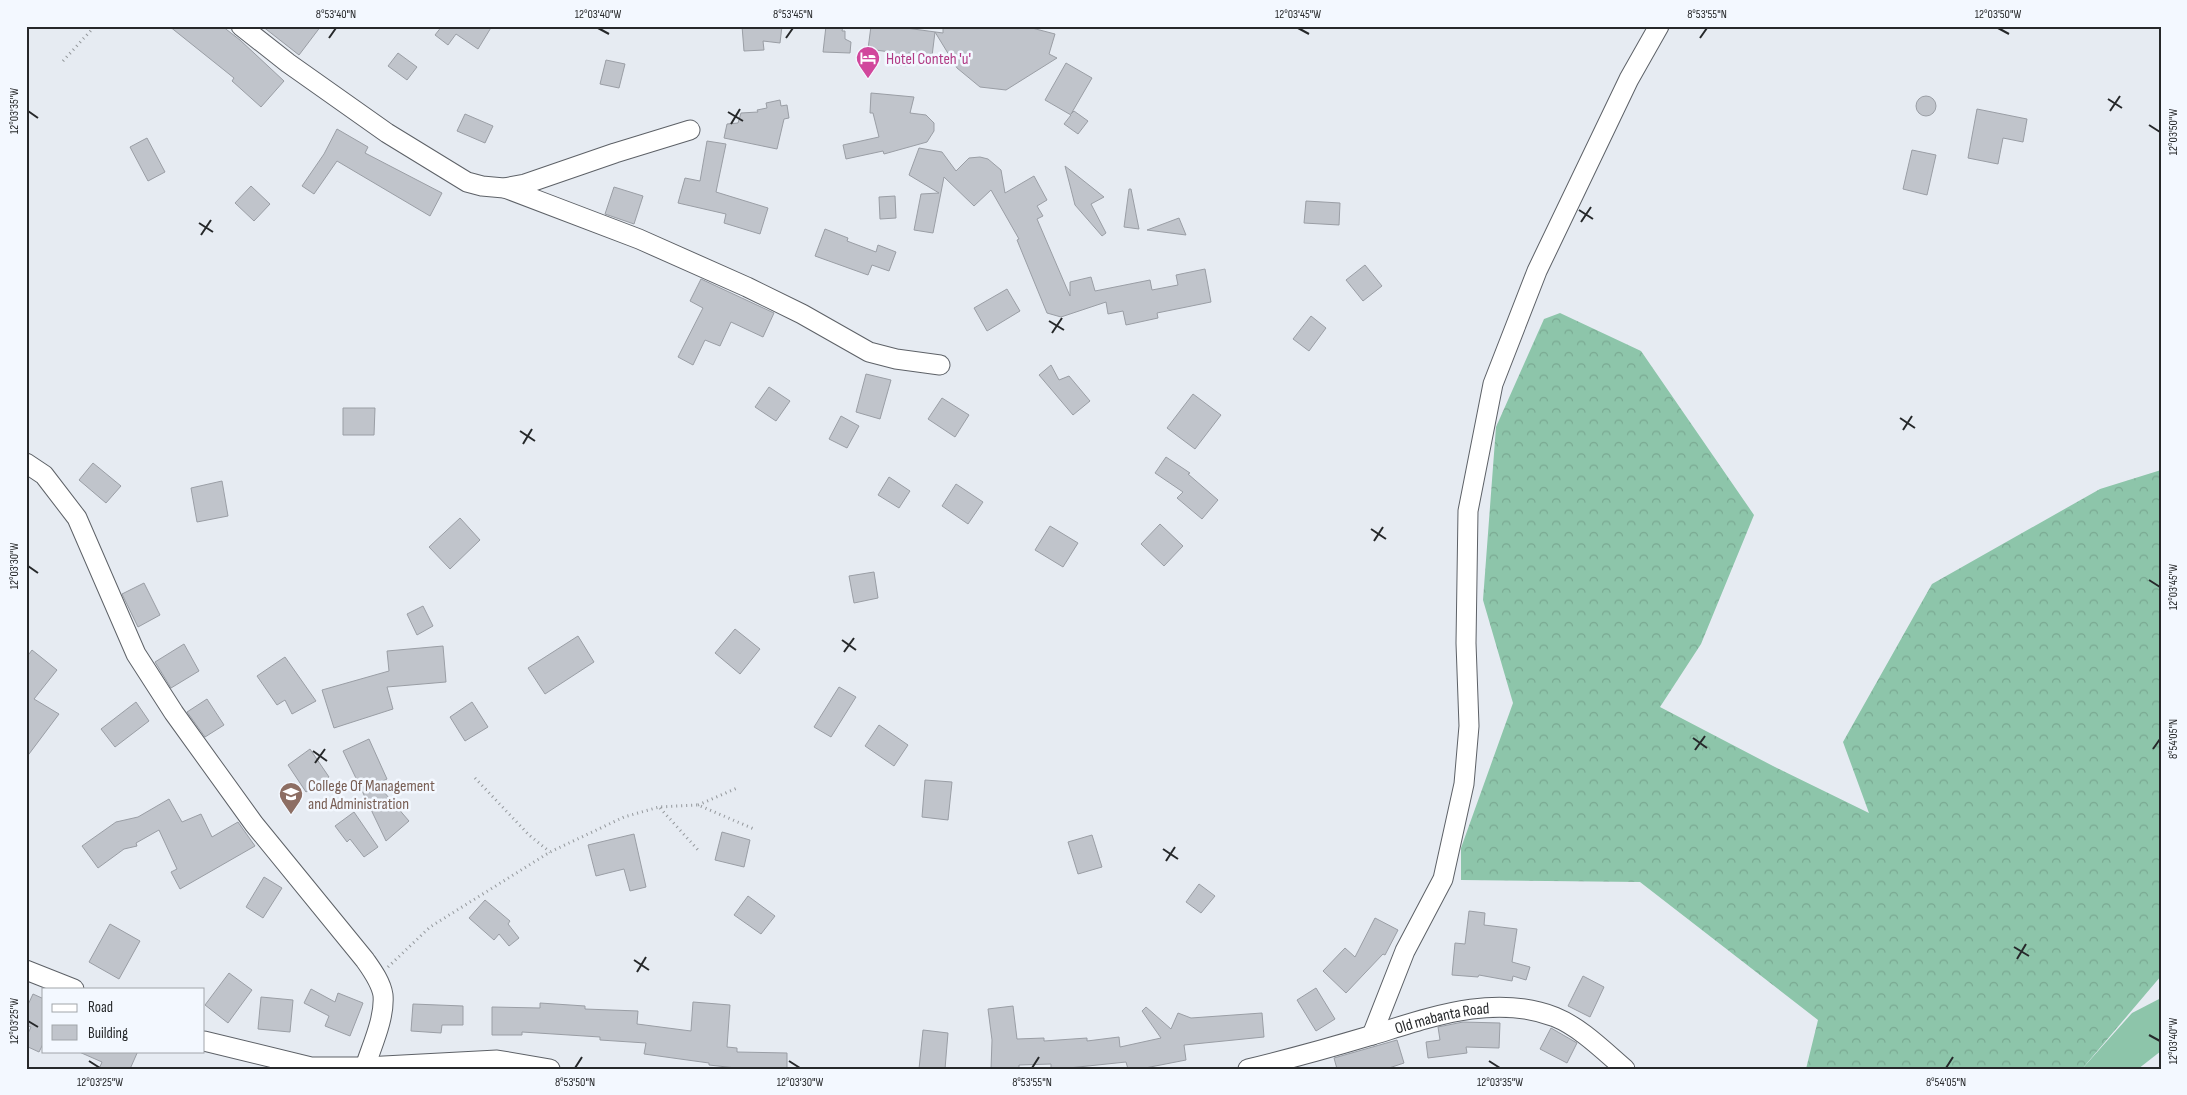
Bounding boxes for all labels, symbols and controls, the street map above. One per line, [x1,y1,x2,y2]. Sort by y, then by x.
text: 8°53'40"N [316,7,356,22]
text: 12°03'40"W [575,7,622,22]
text: 8°53'45"N [773,7,813,22]
text: 12°03'45"W [1275,7,1321,22]
text: 8°53'55"N [1687,7,1727,22]
text: 12°03'50"W [1975,7,2021,22]
hotel icon: Hotel Conteh 'u' [855,45,881,79]
place label: Hotel Conteh 'u' [886,50,971,69]
text: 12°03'35"W [7,88,22,134]
text: 12°03'50"W [2166,109,2181,155]
text: 12°03'30"W [7,542,22,589]
text: 12°03'45"W [2166,564,2181,610]
text: 8°54'05"N [2166,719,2181,759]
place label: College Of Management and Administration [308,777,435,814]
school or university icon: College Of Management and Administration [278,781,304,815]
legend [42,988,205,1052]
text: 12°03'25"W [7,998,22,1044]
text: Road [88,998,113,1017]
street label: Old mabanta Road [1393,999,1490,1039]
text: 12°03'40"W [2166,1017,2181,1064]
text: Building [88,1024,128,1043]
text: 12°03'25"W [77,1075,123,1090]
text: 8°53'50"N [555,1075,595,1090]
text: 12°03'30"W [777,1075,824,1090]
text: 8°53'55"N [1012,1075,1052,1090]
text: 12°03'35"W [1477,1075,1523,1090]
text: 8°54'05"N [1926,1075,1966,1090]

